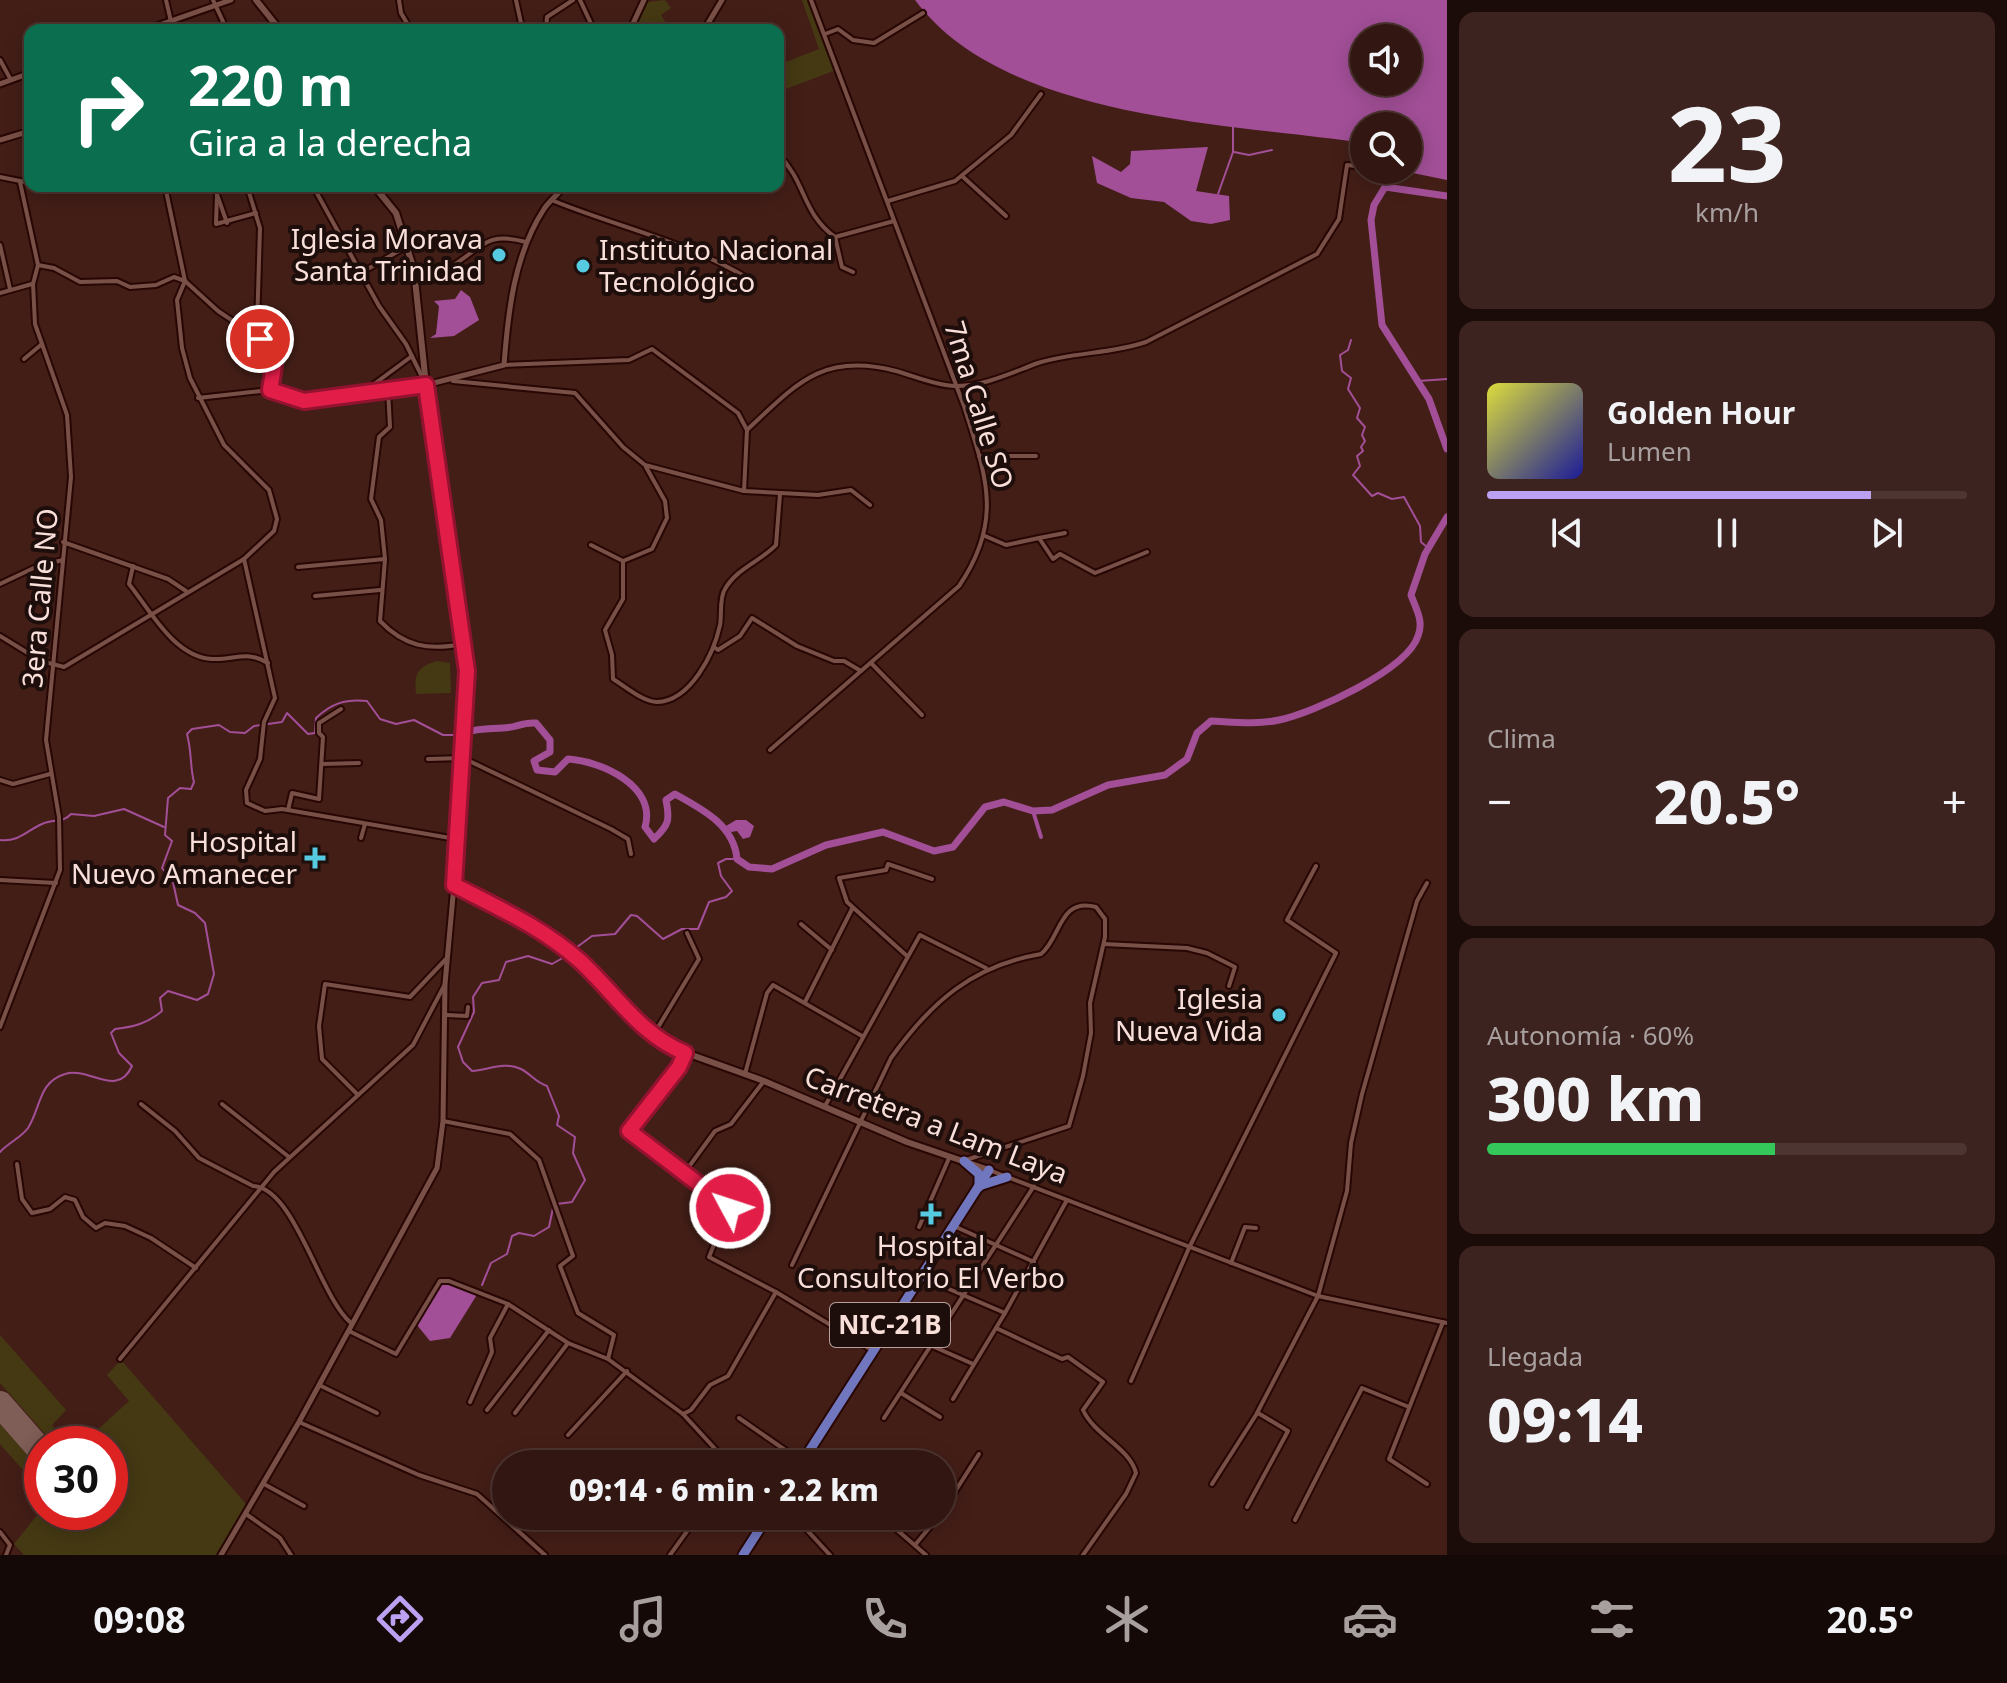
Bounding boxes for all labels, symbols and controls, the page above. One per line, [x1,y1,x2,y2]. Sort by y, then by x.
map controls [1350,24,1422,184]
button: sound [1350,24,1422,96]
text: 220 m [188,46,353,122]
icon: right [56,56,160,160]
text: 23 [1668,71,1786,212]
button: search [1350,112,1422,184]
text: Gira a la derecha [188,118,472,167]
text: km/h [1695,194,1759,230]
place label: Iglesia Morava Santa Trinidad [291,219,483,289]
place label: Instituto Nacional Tecnológico [599,230,833,300]
marker: Iglesia Morava Santa Trinidad [490,246,508,264]
marker: Instituto Nacional Tecnológico [574,257,592,275]
pin [226,305,294,373]
street label: 7ma Calle SO [936,316,1023,493]
icon: arrive [238,317,282,361]
text: Golden Hour [1607,392,1795,433]
text: Lumen [1607,433,1692,469]
street label: 3era Calle NO [12,507,66,689]
icon: previous [1545,511,1589,555]
icon: pause [1705,511,1749,555]
icon: next [1865,511,1909,555]
text: Clima [1487,720,1556,756]
text: 20.5° [1654,760,1800,842]
text: − [1487,771,1512,831]
text: + [1942,771,1967,831]
place label: Hospital Nuevo Amanecer [71,822,297,892]
marker: Hospital Nuevo Amanecer [304,847,326,869]
place label: Iglesia Nueva Vida [1115,979,1263,1049]
marker: Iglesia Nueva Vida [1270,1006,1288,1024]
text: Autonomía · 60% [1487,1017,1694,1053]
street label: Carretera a Lam Laya [799,1056,1073,1192]
text: 300 km [1487,1057,1704,1139]
position arrow [688,1166,772,1250]
marker: Hospital Consultorio El Verbo [920,1203,942,1225]
place label: Hospital Consultorio El Verbo [797,1226,1065,1296]
road number: NIC-21B [830,1303,950,1347]
text: Llegada [1487,1338,1583,1374]
text: 09:14 [1487,1378,1643,1460]
speed limit sign: 30 [24,1426,128,1530]
text: 09:14 · 6 min · 2.2 km [569,1469,879,1510]
icon: directions [372,1591,428,1647]
icon: music [615,1591,671,1647]
icon: phone [857,1591,913,1647]
icon: climate [1099,1591,1155,1647]
icon: car [1342,1591,1398,1647]
icon: filters [1584,1591,1640,1647]
text: 09:08 [93,1595,186,1644]
text: 20.5° [1827,1595,1914,1644]

